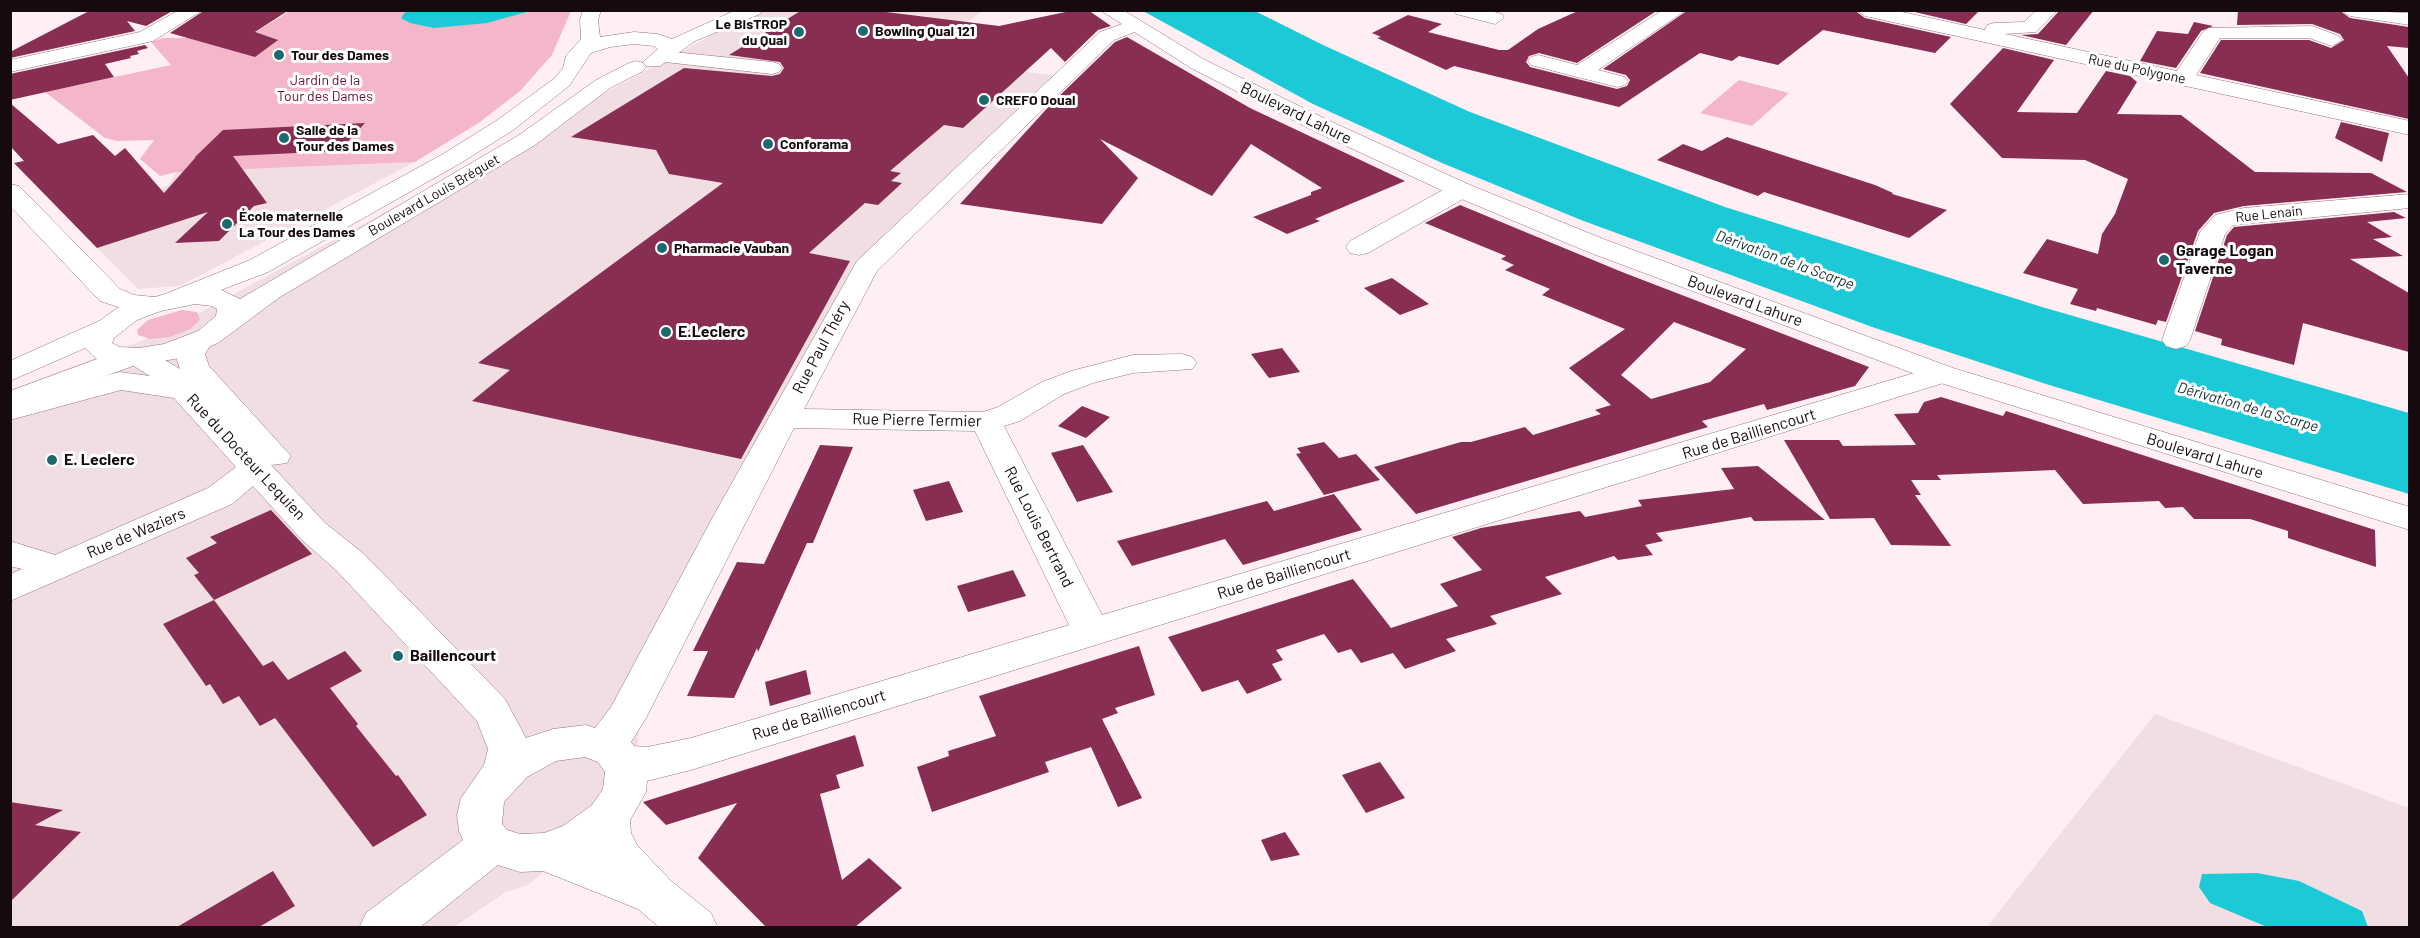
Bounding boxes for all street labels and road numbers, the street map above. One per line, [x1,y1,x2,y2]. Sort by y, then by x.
street label: Rue du Polygone [2087,50,2187,88]
street label: Boulevard Lahure [1237,78,1355,148]
street label: Boulevard Louis Bréguet [366,151,502,239]
street label: Rue Lenain [2235,202,2303,226]
street label: Boulevard Lahure [1685,271,1805,331]
street label: Rue Paul Théry [788,297,854,397]
street label: Rue du Docteur Lequien [183,390,309,524]
street label: Rue de Bailliencourt [1680,405,1818,463]
street label: Rue Pierre Termier [852,409,982,431]
street label: Boulevard Lahure [2144,429,2266,483]
street label: Rue Louis Bertrand [1000,463,1078,591]
street label: Rue de Waziers [84,504,188,562]
street label: Rue de Bailliencourt [1215,545,1353,603]
street label: Rue de Bailliencourt [750,686,888,744]

